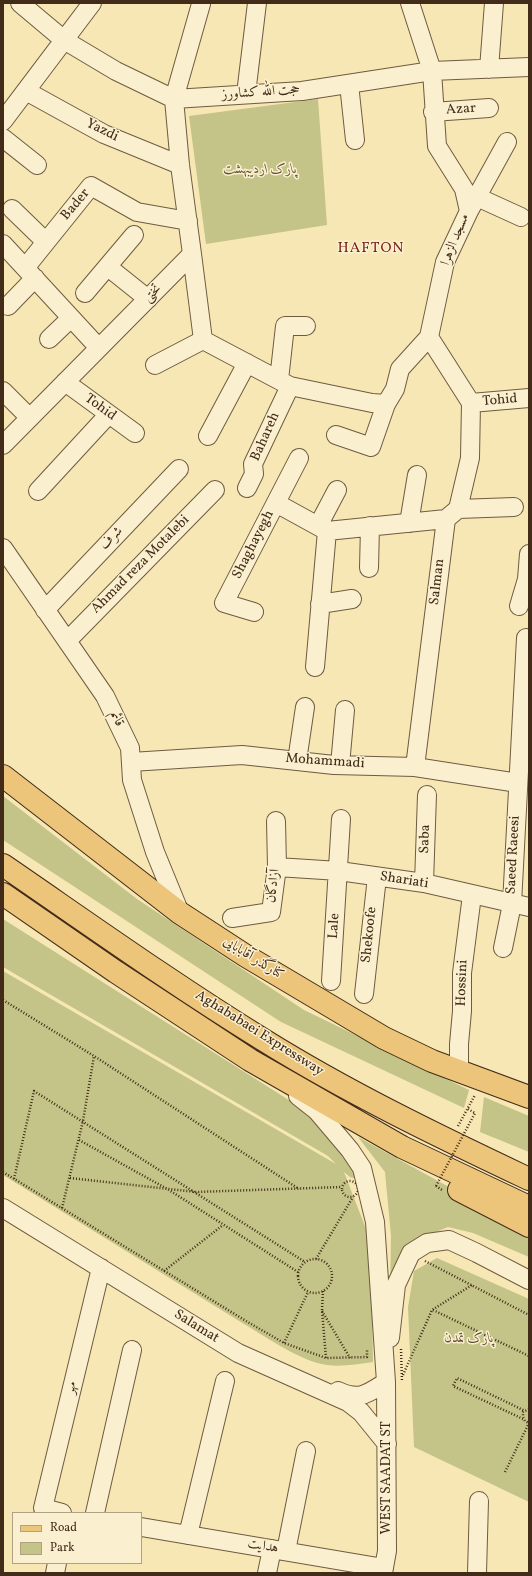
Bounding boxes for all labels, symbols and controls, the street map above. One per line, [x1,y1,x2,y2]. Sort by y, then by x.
street label: حجت الله کشاورز [221,82,301,104]
street label: Azar [446,101,476,119]
street label: Yazdi [83,116,121,146]
park label: پارک اردیبهشت [223,162,297,178]
street label: Bader [58,186,94,224]
street label: مسجد الزهرا [438,212,474,268]
district label: HAFTON [337,240,405,258]
street label: تختی [140,281,166,307]
street label: Tohid [81,391,119,425]
street label: Tohid [482,391,518,411]
street label: Bahareh [248,410,284,464]
street label: Shaghayegh [230,508,278,582]
street label: Ahmad reza Motalebi [88,512,194,618]
street label: شرف [97,524,127,554]
street label: Salman [427,558,449,606]
street label: قائم [105,708,127,730]
street label: Mohammadi [285,751,365,773]
street label: Saeed Raeesi [504,815,524,895]
street label: Saba [417,824,435,854]
street label: آزادگان [264,868,284,904]
street label: Shariati [378,869,430,893]
street label: Shekoofe [359,906,381,964]
street label: Lale [326,913,344,939]
street label: کنارگذر آقابابایی [220,934,286,984]
street label: Hossini [454,959,472,1007]
street label: Aghababaei Expressway [192,988,326,1080]
street label: Salamat [170,1307,222,1347]
park label: پارک تمدن [444,1331,494,1347]
street label: مهر [62,1380,82,1396]
street label: WEST SAADAT ST [379,1421,395,1535]
legend [12,1512,142,1564]
text: Road [50,1520,77,1536]
street label: هدایت [246,1536,280,1558]
text: Park [50,1540,75,1556]

